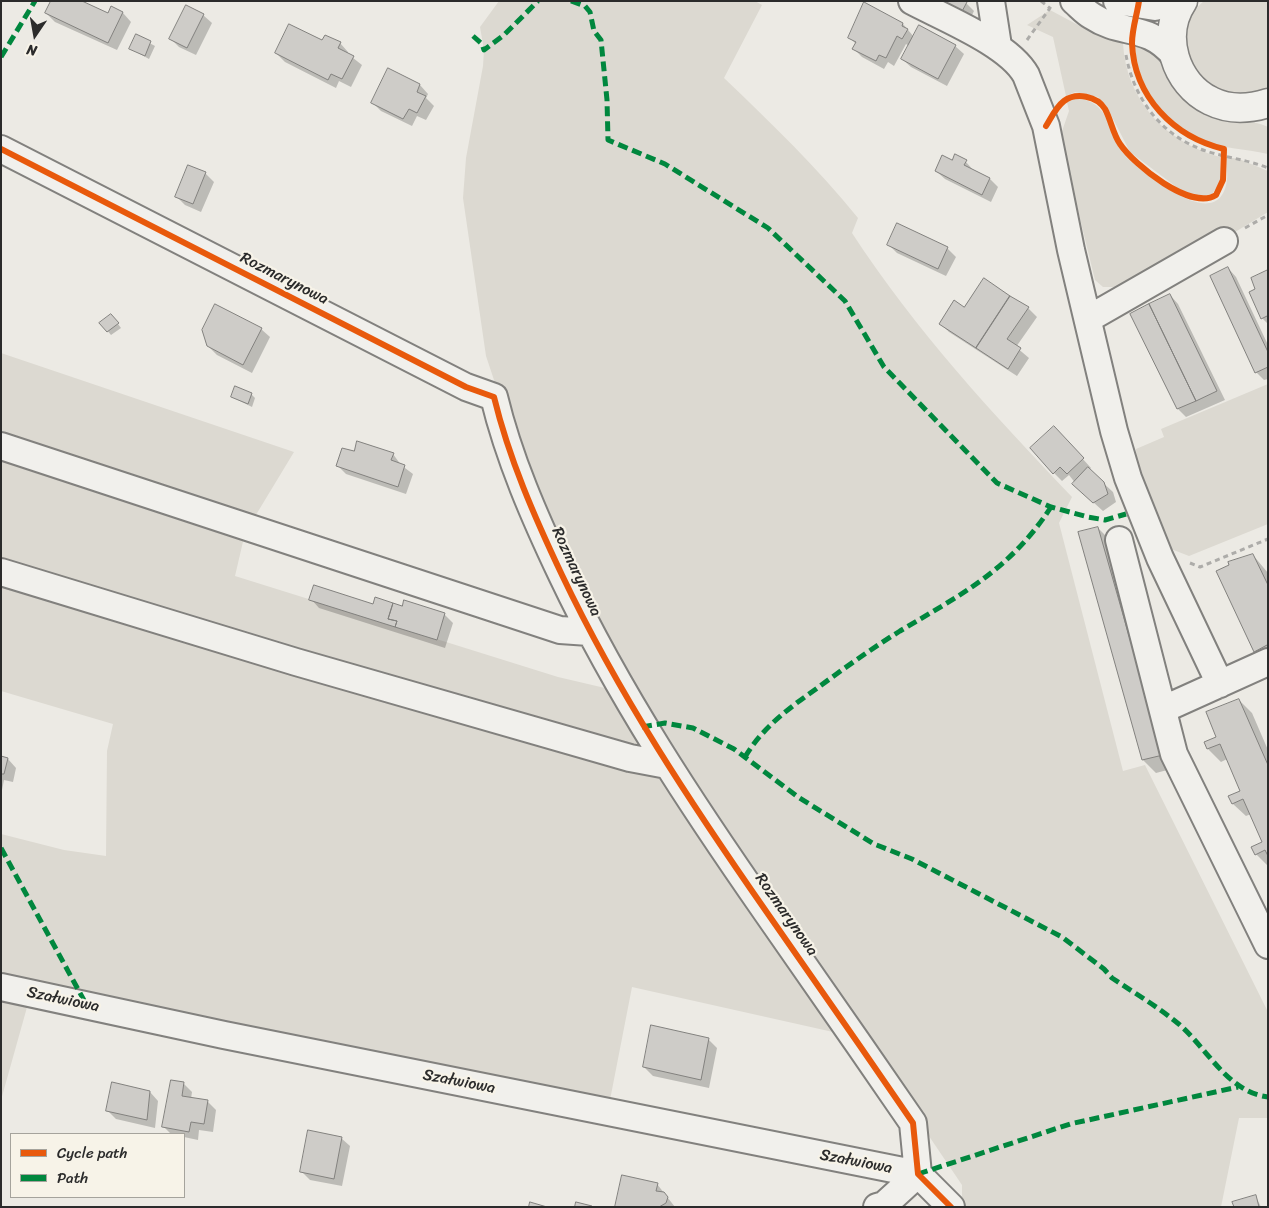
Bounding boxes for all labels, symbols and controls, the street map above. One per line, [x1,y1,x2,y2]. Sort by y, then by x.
north arrow [10,10,60,60]
text: N [24,37,39,63]
street label: Rozmarynowa [237,249,331,309]
street label: Rozmarynowa [547,524,605,620]
street label: Rozmarynowa [751,870,821,960]
street label: Szałwiowa [25,983,101,1017]
street label: Szałwiowa [421,1066,497,1098]
legend [10,1133,185,1198]
text: Cycle path [57,1140,127,1166]
street label: Szałwiowa [818,1146,894,1178]
text: Path [57,1165,88,1191]

